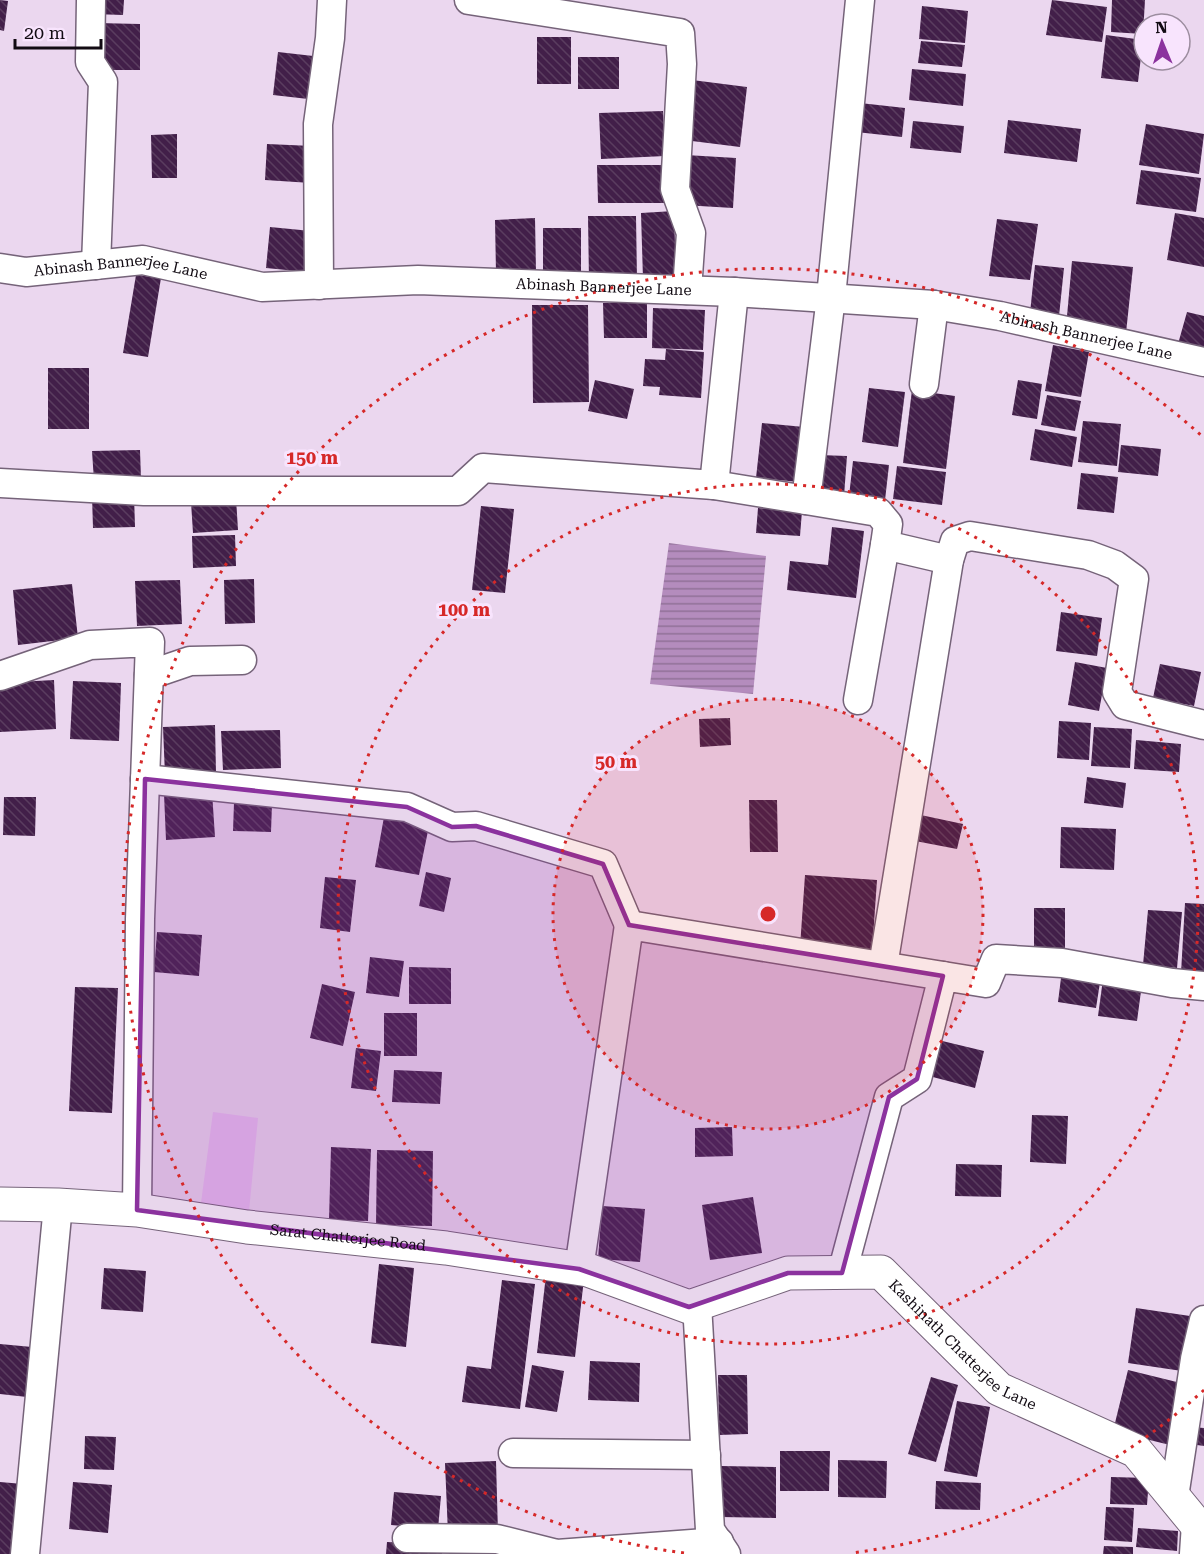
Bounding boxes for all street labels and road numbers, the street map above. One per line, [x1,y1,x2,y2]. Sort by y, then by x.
street label: Abinash Bannerjee Lane [33,251,209,283]
street label: Abinash Bannerjee Lane [515,275,692,299]
street label: Abinash Bannerjee Lane [998,307,1174,364]
street label: Sarat Chatterjee Road [269,1220,427,1255]
street label: Kashinath Chatterjee Lane [885,1276,1039,1414]

